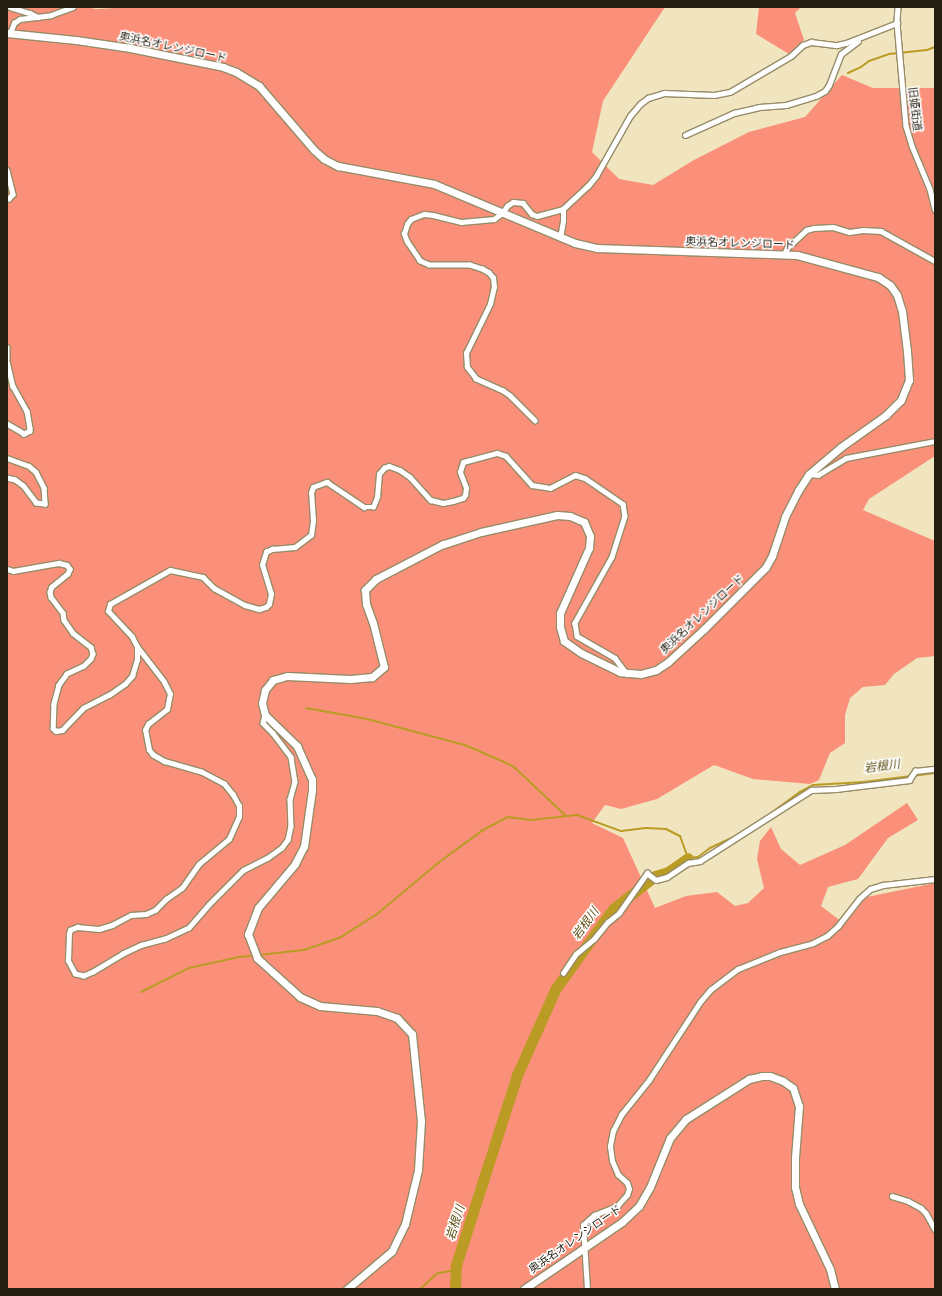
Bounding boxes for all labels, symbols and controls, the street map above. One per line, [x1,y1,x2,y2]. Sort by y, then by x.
street label: 奥浜名オレンジロード [118,29,228,65]
street label: 旧姫街道 [906,86,924,132]
street label: 奥浜名オレンジロード [685,234,795,252]
street label: 奥浜名オレンジロード [657,572,747,656]
water label: 岩根川 [863,758,901,776]
water label: 岩根川 [570,905,602,943]
street label: 奥浜名オレンジロード [526,1202,624,1276]
water label: 岩根川 [444,1204,468,1242]

